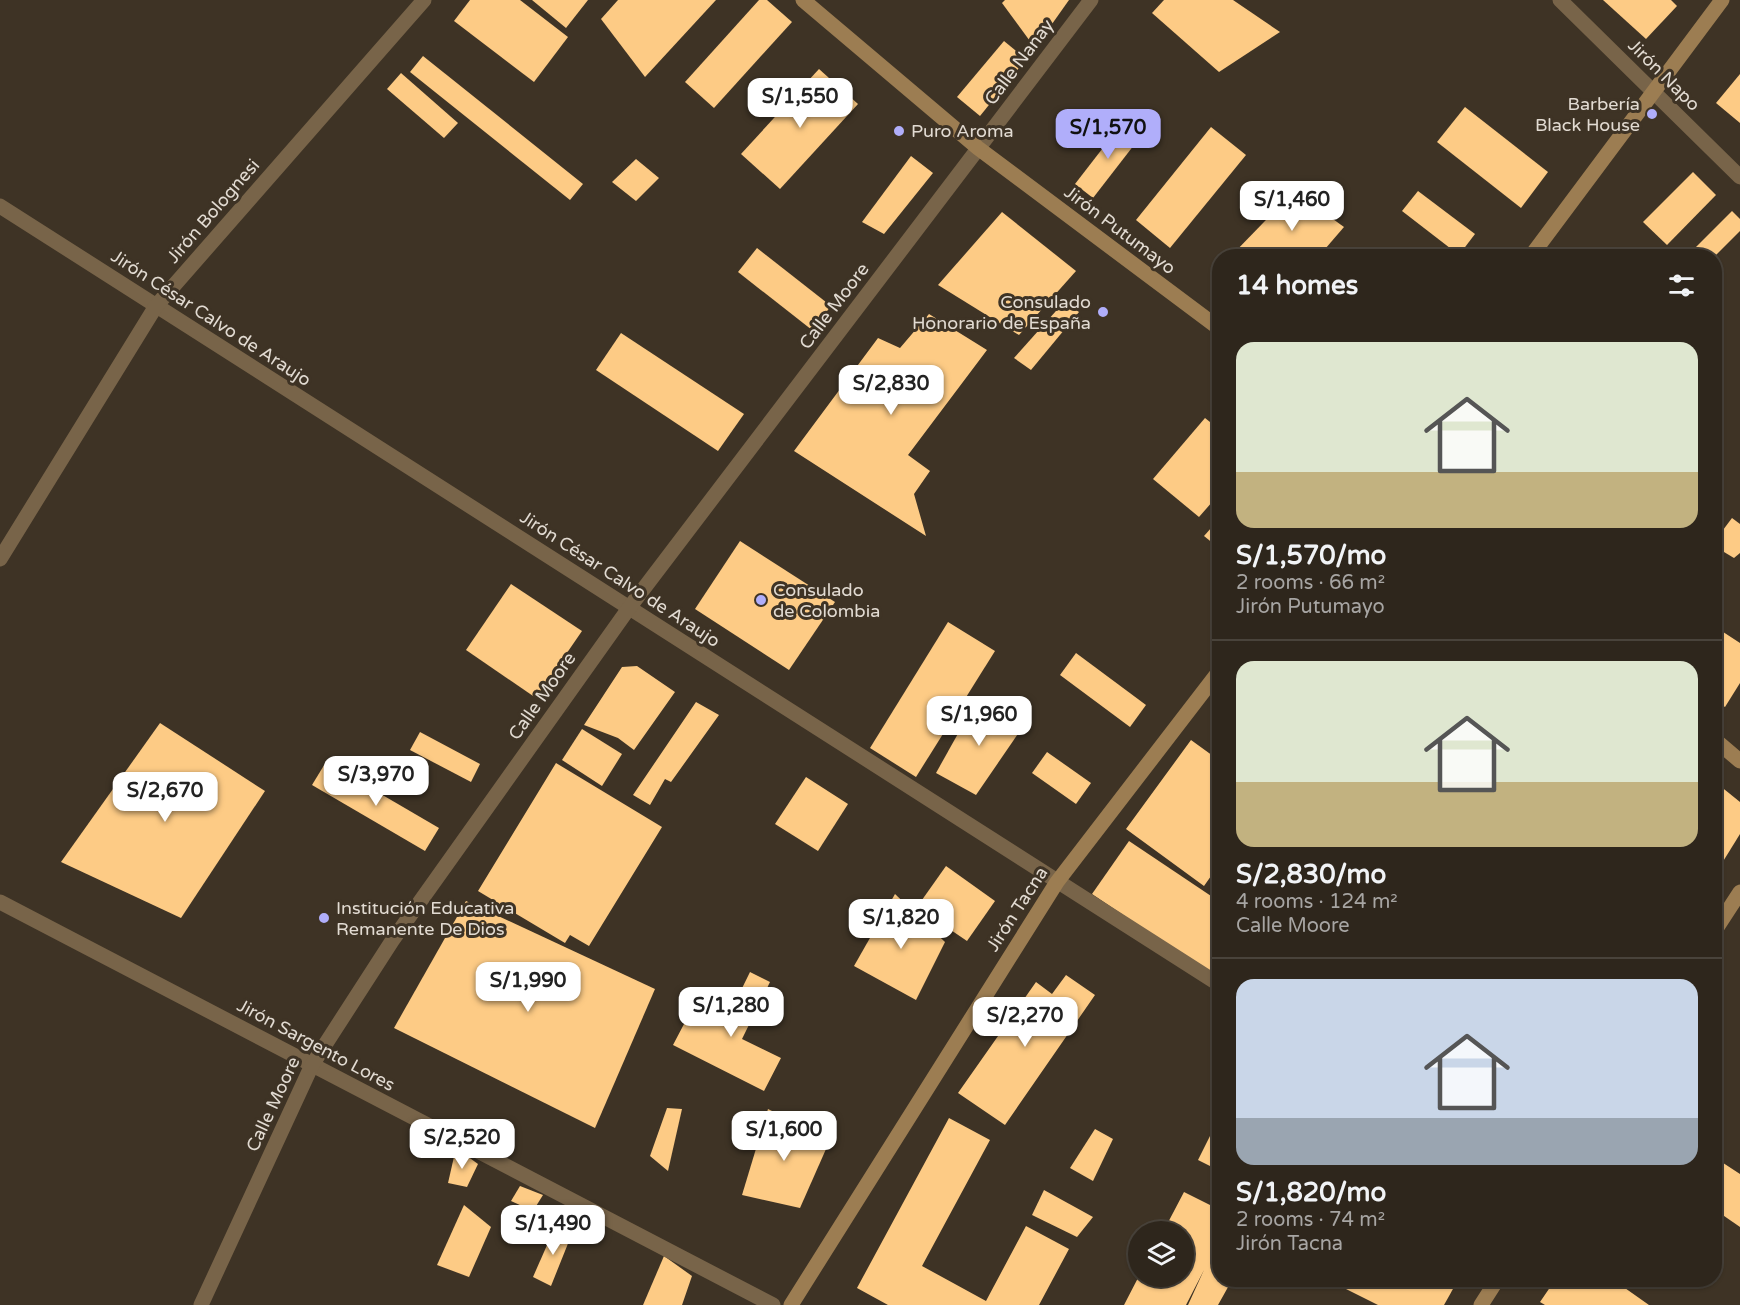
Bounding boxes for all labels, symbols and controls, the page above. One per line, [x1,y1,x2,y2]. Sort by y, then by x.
street label: Calle Nanay [980,15,1059,109]
street label: Jirón Napo [1623,34,1705,116]
pin: S/1,550 [745,78,855,129]
text: S/1,550 [762,85,838,109]
place label: Barbería Black House [1535,93,1640,136]
marker: Barbería Black House [1645,107,1659,121]
pin: S/1,570 [1053,109,1163,160]
text: S/1,570 [1070,116,1146,140]
place label: Puro Aroma [911,120,1014,142]
marker: Puro Aroma [892,124,906,138]
street label: Jirón Bolognesi [162,155,264,267]
street label: Jirón Putumayo [1060,181,1180,279]
pin: S/1,460 [1237,181,1347,232]
text: S/1,460 [1254,188,1330,212]
street label: Jirón César Calvo de Araujo [107,245,315,391]
street label: Calle Moore [794,259,874,353]
icon: filters [1665,269,1698,302]
text: 14 homes [1236,270,1358,301]
place label: Consulado Honorario de España [912,291,1091,334]
marker: Consulado Honorario de España [1096,305,1110,319]
pin: S/2,830 [836,365,946,416]
text: S/2,830 [853,372,929,396]
icon: home [1413,381,1521,489]
street label: Jirón César Calvo de Araujo [516,506,724,652]
text: S/1,570/mo [1236,540,1386,571]
text: 2 rooms · 66 m² [1236,571,1385,595]
place label: Consulado de Colombia [773,579,880,622]
marker: Consulado de Colombia [754,593,768,607]
text: Jirón Putumayo [1236,595,1385,619]
street label: Calle Moore [504,648,580,744]
pin: S/1,960 [924,696,1034,747]
icon: home [1413,700,1521,808]
text: S/1,960 [941,703,1017,727]
pin: S/3,970 [321,756,431,807]
text: S/3,970 [338,763,414,787]
pin: S/2,670 [110,772,220,823]
text: S/2,670 [127,779,203,803]
text: S/2,830/mo [1236,859,1386,890]
street label: Jirón Tacna [982,863,1052,955]
text: 4 rooms · 124 m² [1236,890,1398,914]
place label: Institución Educativa Remanente De Dios [336,897,514,940]
pin: S/1,820 [846,899,956,950]
text: S/1,820 [863,906,939,930]
marker: Institución Educativa Remanente De Dios [317,911,331,925]
text: Calle Moore [1236,914,1350,938]
pin: S/1,990 [473,962,583,1013]
text: S/1,990 [490,969,566,993]
pin: S/1,280 [676,987,786,1038]
street label: Jirón Sargento Lores [233,994,399,1096]
text: S/1,280 [693,994,769,1018]
pin: S/2,270 [970,997,1080,1048]
text: S/2,270 [987,1004,1063,1028]
icon: home [1413,1018,1521,1126]
street label: Calle Moore [241,1053,305,1155]
pin: S/1,600 [729,1111,839,1162]
text: S/1,600 [746,1118,822,1142]
pin: S/2,520 [407,1119,517,1170]
text: S/2,520 [424,1126,500,1150]
text: S/1,820/mo [1236,1177,1386,1208]
pin: S/1,490 [498,1205,608,1256]
text: 2 rooms · 74 m² [1236,1208,1385,1232]
text: S/1,490 [515,1212,591,1236]
map controls [1128,1221,1194,1287]
button: layers [1128,1221,1194,1287]
text: Jirón Tacna [1236,1232,1343,1256]

